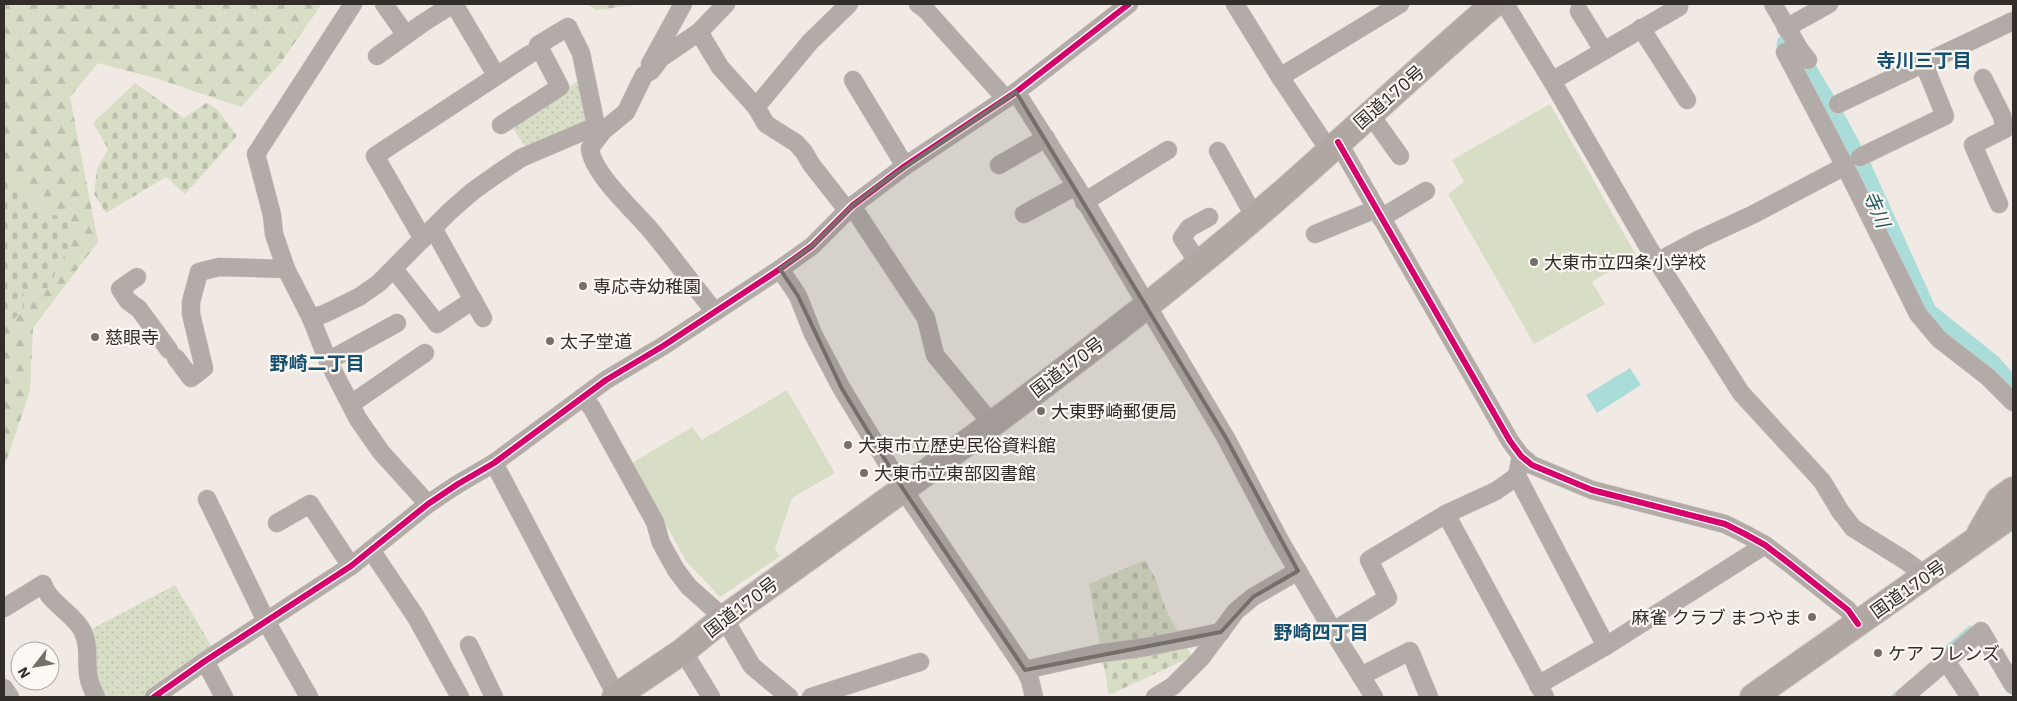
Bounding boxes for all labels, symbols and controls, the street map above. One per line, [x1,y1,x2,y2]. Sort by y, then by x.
district label: 寺川三丁目 [1876,48,1972,72]
street label: 国道170号 [1349,60,1429,134]
water label: 寺川 [1858,187,1897,233]
place label: 大東市立四条小学校 [1544,251,1706,274]
marker: 大東市立四条小学校 [1528,256,1540,268]
place label: 専応寺幼稚園 [593,275,701,298]
marker: 専応寺幼稚園 [577,280,589,292]
place label: 慈眼寺 [105,326,159,349]
place label: 太子堂道 [560,330,632,353]
marker: 慈眼寺 [89,331,101,343]
street label: 国道170号 [1026,332,1108,402]
marker: 太子堂道 [544,335,556,347]
district label: 野崎二丁目 [269,351,365,375]
place label: 大東野崎郵便局 [1051,400,1177,423]
marker: 大東野崎郵便局 [1035,405,1047,417]
place label: 大東市立歴史民俗資料館 [858,434,1056,457]
marker: 大東市立歴史民俗資料館 [842,439,854,451]
place label: 大東市立東部図書館 [874,462,1036,485]
marker: 大東市立東部図書館 [858,467,870,479]
street label: 国道170号 [1866,555,1950,623]
street label: 国道170号 [700,572,782,642]
place label: 麻雀 クラブ まつやま [1632,606,1802,629]
marker: 麻雀 クラブ まつやま [1806,611,1818,623]
district label: 野崎四丁目 [1273,620,1369,644]
north arrow [10,641,60,691]
place label: ケア フレンズ [1888,642,2000,665]
marker: ケア フレンズ [1872,647,1884,659]
text: N [14,664,34,682]

